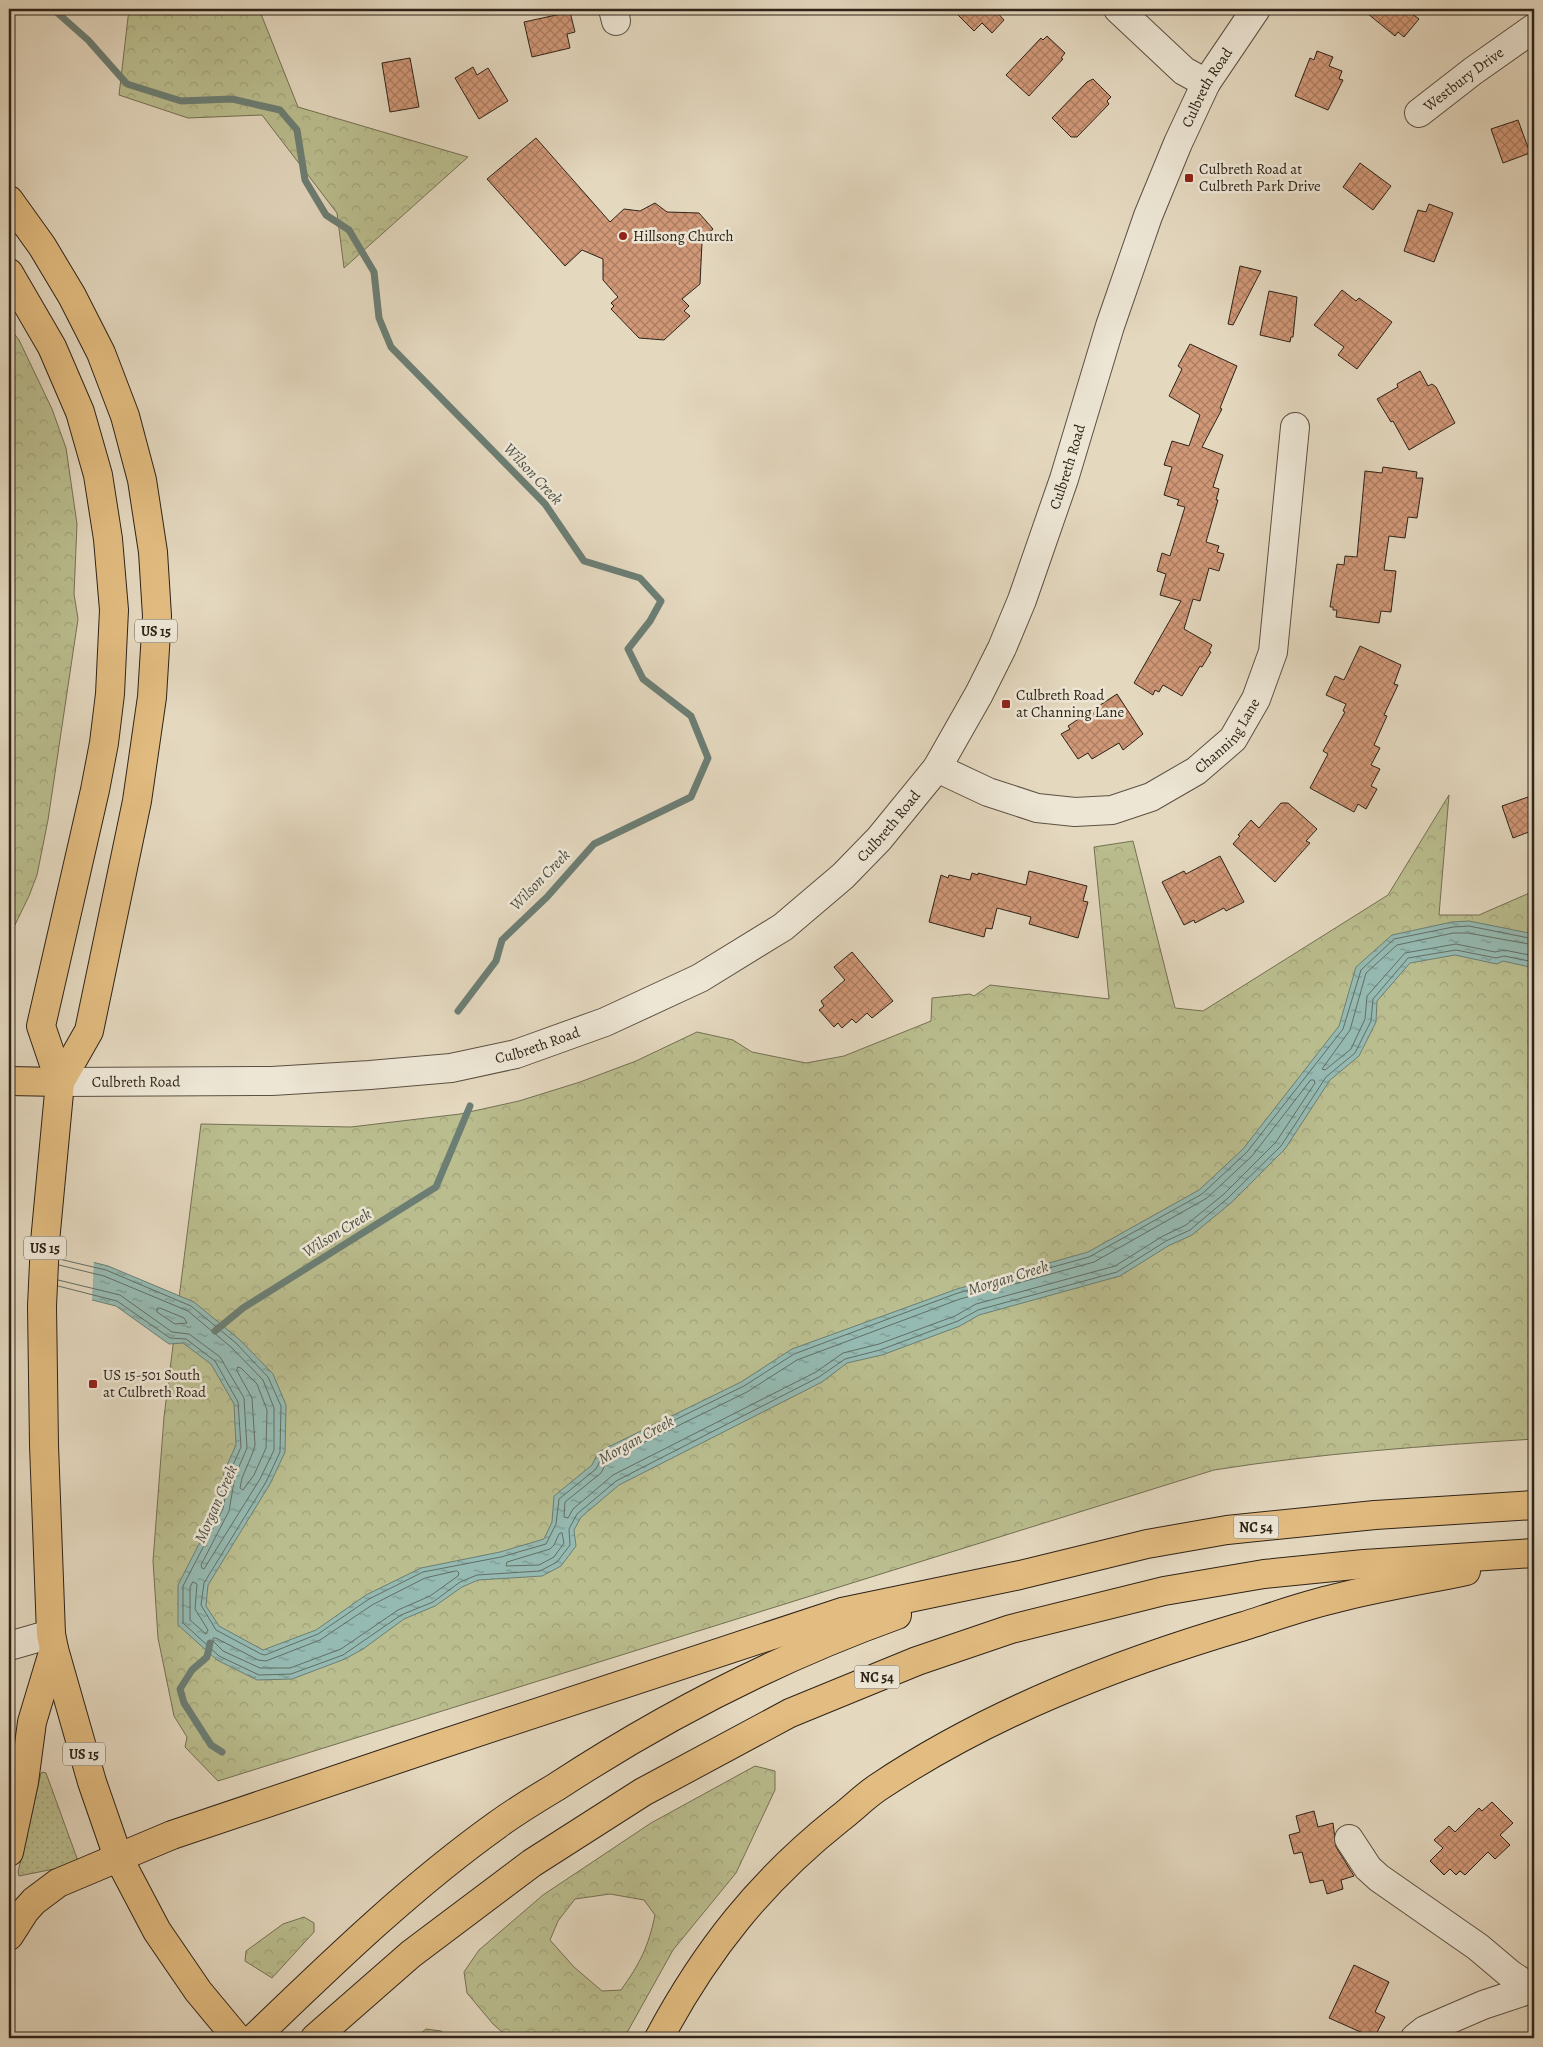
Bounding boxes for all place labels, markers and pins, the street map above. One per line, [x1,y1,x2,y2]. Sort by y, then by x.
place label: Culbreth Road at Culbreth Park Drive [1199,159,1321,196]
marker: Culbreth Road at Culbreth Park Drive [1183,172,1195,184]
place label: Hillsong Church [633,226,733,246]
marker: Hillsong Church [617,230,629,242]
place label: Culbreth Road at Channing Lane [1016,685,1124,722]
marker: Culbreth Road at Channing Lane [1000,698,1012,710]
place label: US 15-501 South at Culbreth Road [103,1365,207,1402]
marker: US 15-501 South at Culbreth Road [87,1378,99,1390]

